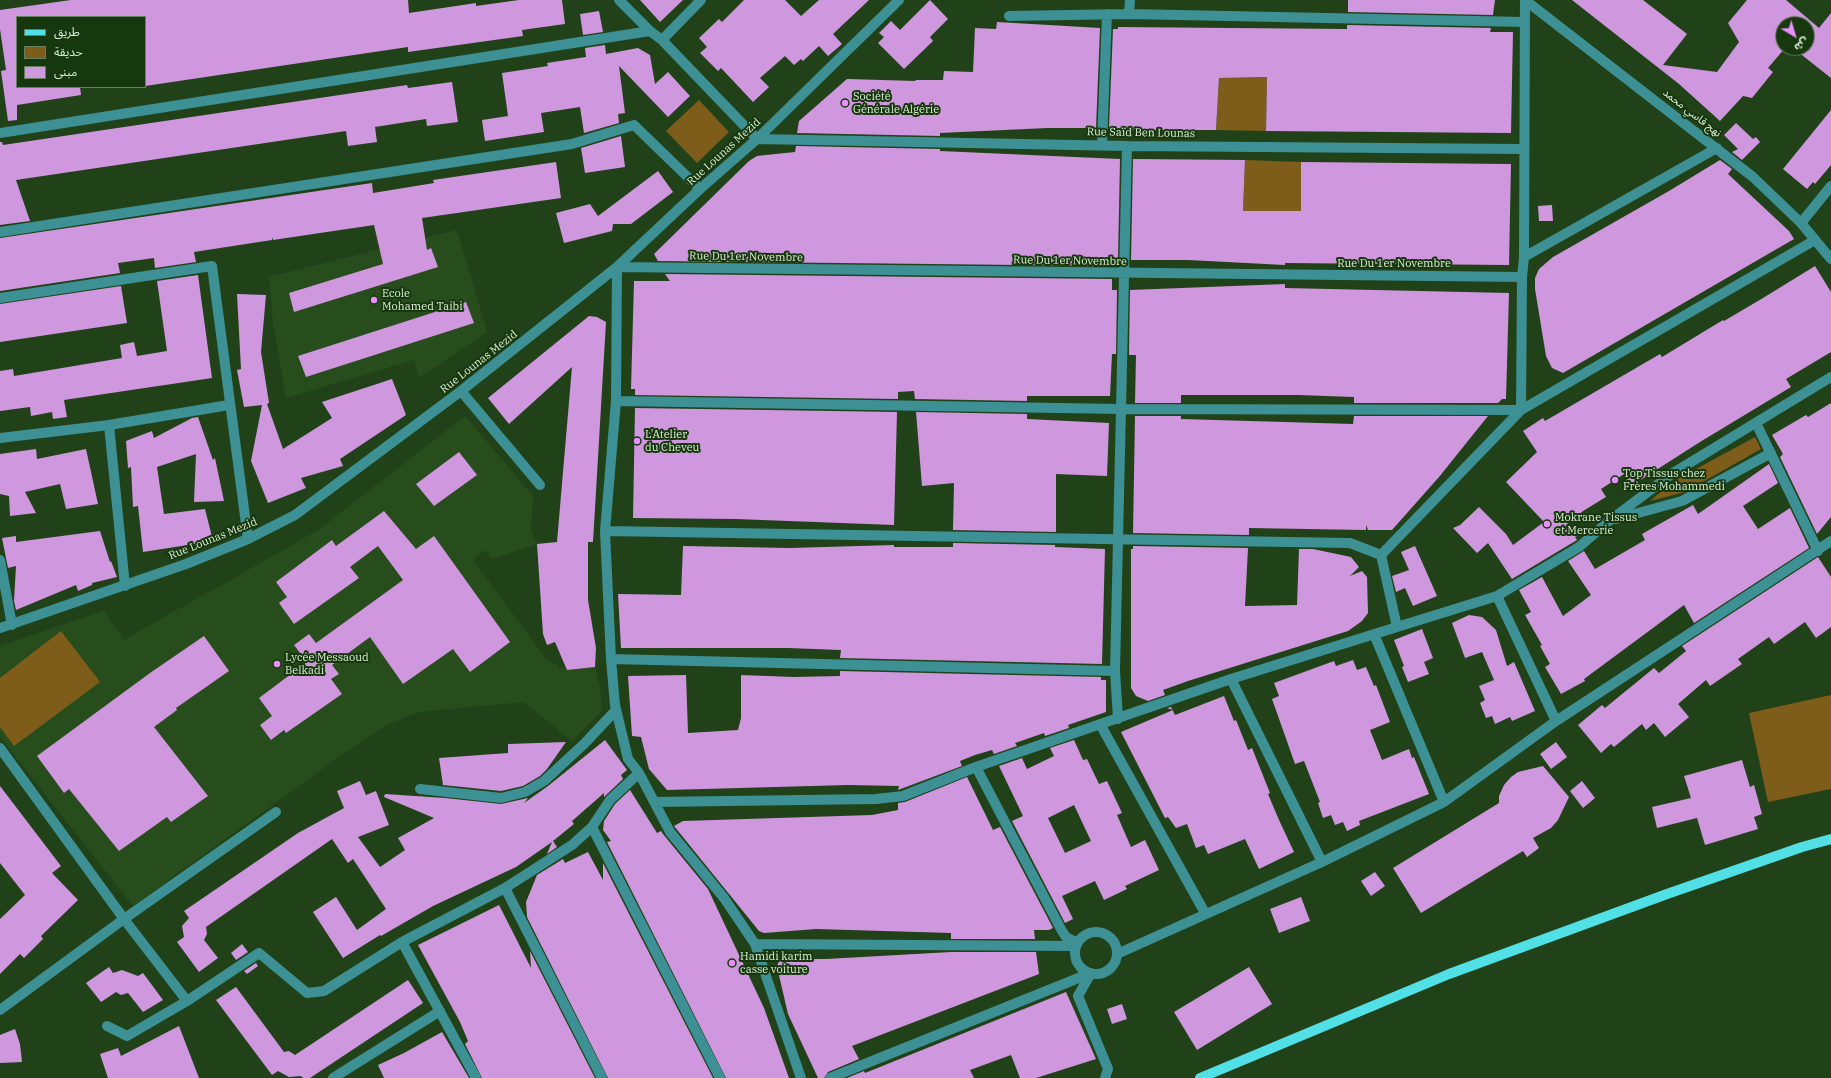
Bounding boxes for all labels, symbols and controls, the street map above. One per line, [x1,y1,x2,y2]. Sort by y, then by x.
legend [16,16,146,88]
north arrow [1775,16,1815,56]
text: طريق [54,24,80,39]
text: ش [1792,35,1812,55]
text: حديقة [54,44,83,59]
text: مبنى [54,64,77,79]
street label: نهج قاسي محمد [1660,86,1724,140]
place label: Société Générale Algérie [853,90,939,116]
marker: Société Générale Algérie [840,98,850,108]
street label: Rue Lounas Mezid [685,116,763,188]
street label: Rue Saïd Ben Lounas [1087,125,1195,141]
street label: Rue Du 1er Novembre [689,249,803,265]
street label: Rue Du 1er Novembre [1013,253,1127,269]
street label: Rue Du 1er Novembre [1337,257,1451,271]
place label: Ecole Mohamed Taibi [382,287,463,313]
marker: Ecole Mohamed Taibi [369,295,379,305]
street label: Rue Lounas Mezid [438,328,520,396]
place label: L'Atelier du Cheveu [645,428,699,454]
marker: L'Atelier du Cheveu [632,436,642,446]
place label: Top Tissus chez Frères Mohammedi [1623,467,1725,493]
marker: Top Tissus chez Frères Mohammedi [1610,475,1620,485]
place label: Mokrane Tissus et Mercerie [1555,511,1637,537]
street label: Rue Lounas Mezid [167,515,259,563]
marker: Mokrane Tissus et Mercerie [1542,519,1552,529]
place label: Lycée Messaoud Belkadi [285,651,369,677]
marker: Lycée Messaoud Belkadi [272,659,282,669]
place label: Hamidi karim casse voiture [740,950,813,976]
marker: Hamidi karim casse voiture [727,958,737,968]

